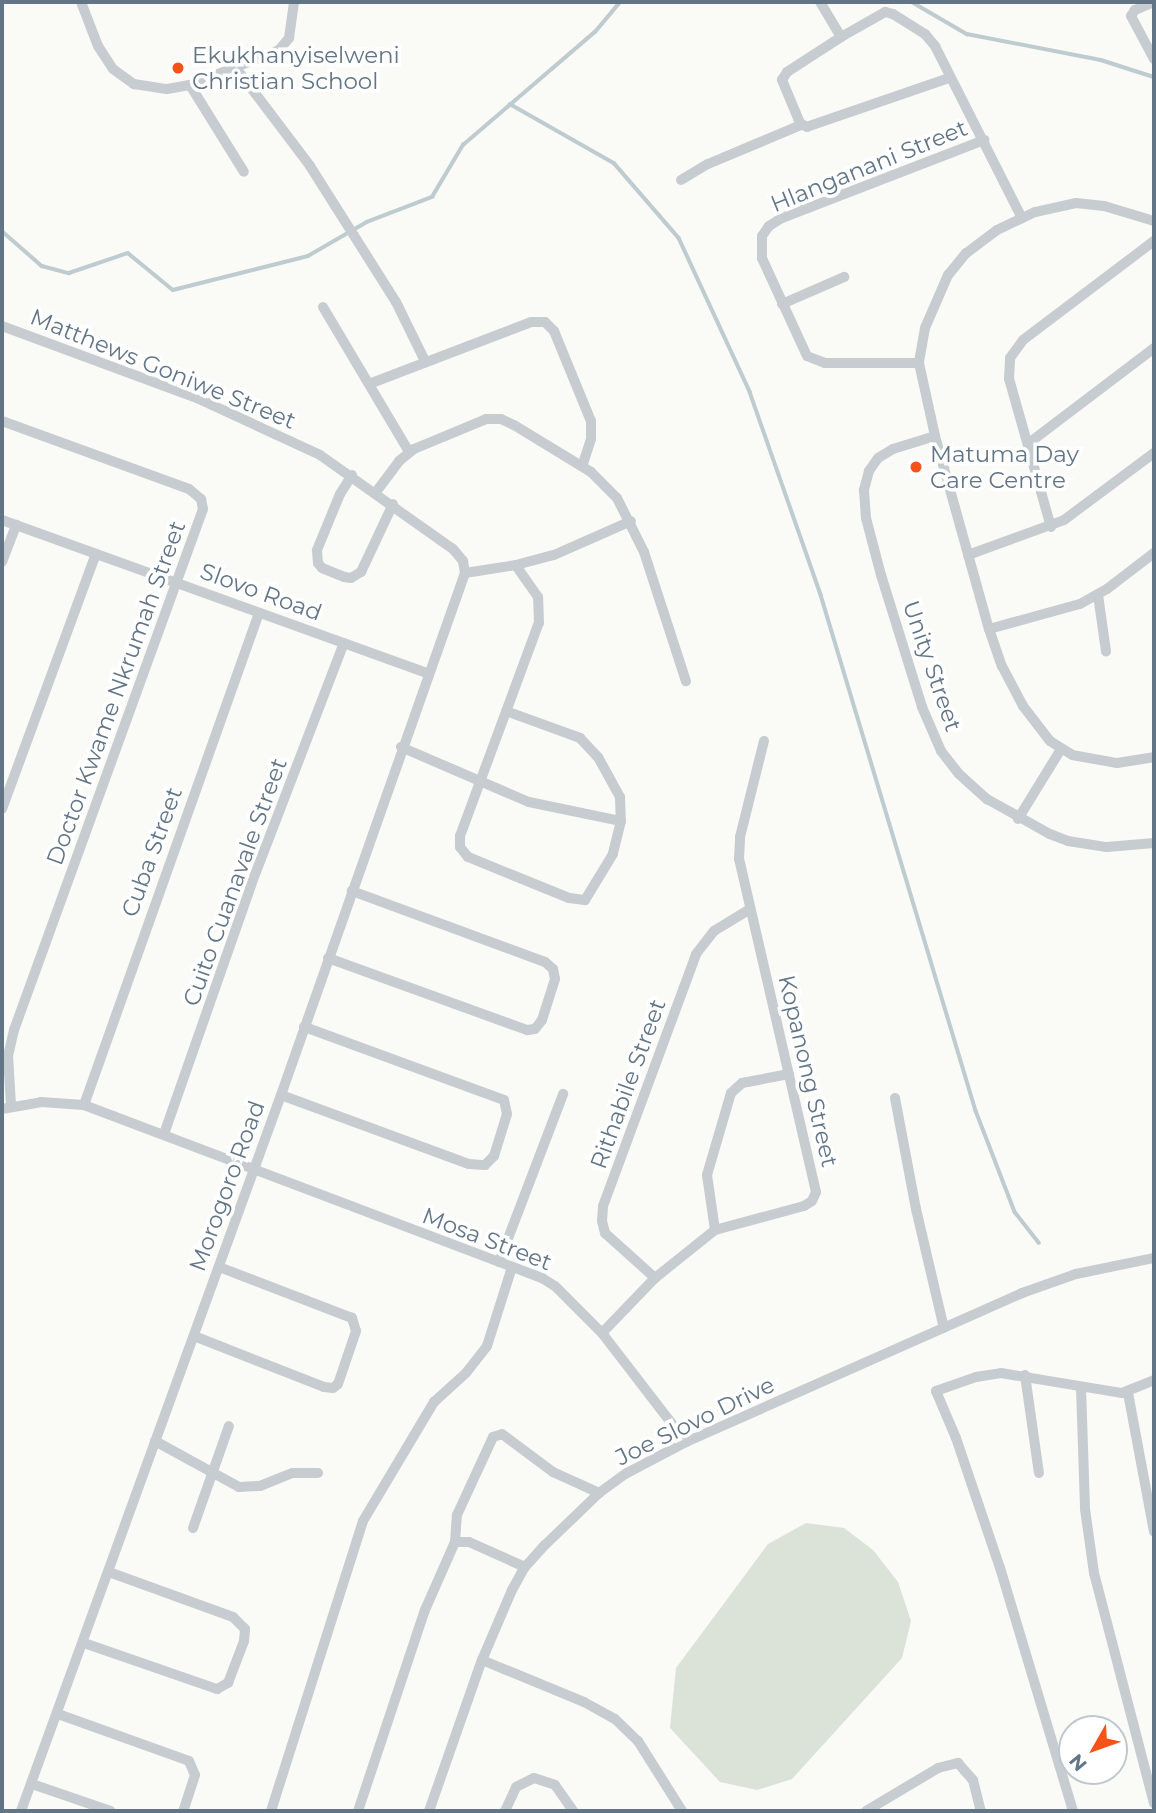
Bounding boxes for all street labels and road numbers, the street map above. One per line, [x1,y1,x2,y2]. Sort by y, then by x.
street label: Hlanganani Street [767,114,971,218]
street label: Matthews Goniwe Street [26,303,300,435]
street label: Doctor Kwame Nkrumah Street [41,517,191,869]
street label: Slovo Road [197,557,325,627]
street label: Unity Street [897,597,967,735]
street label: Cuito Cuanavale Street [177,754,293,1010]
street label: Cuba Street [116,783,188,921]
street label: Kopanong Street [772,972,844,1170]
street label: Rithabile Street [585,995,671,1173]
street label: Morogoro Road [183,1097,271,1275]
street label: Mosa Street [418,1202,556,1276]
street label: Joe Slovo Drive [611,1371,779,1471]

